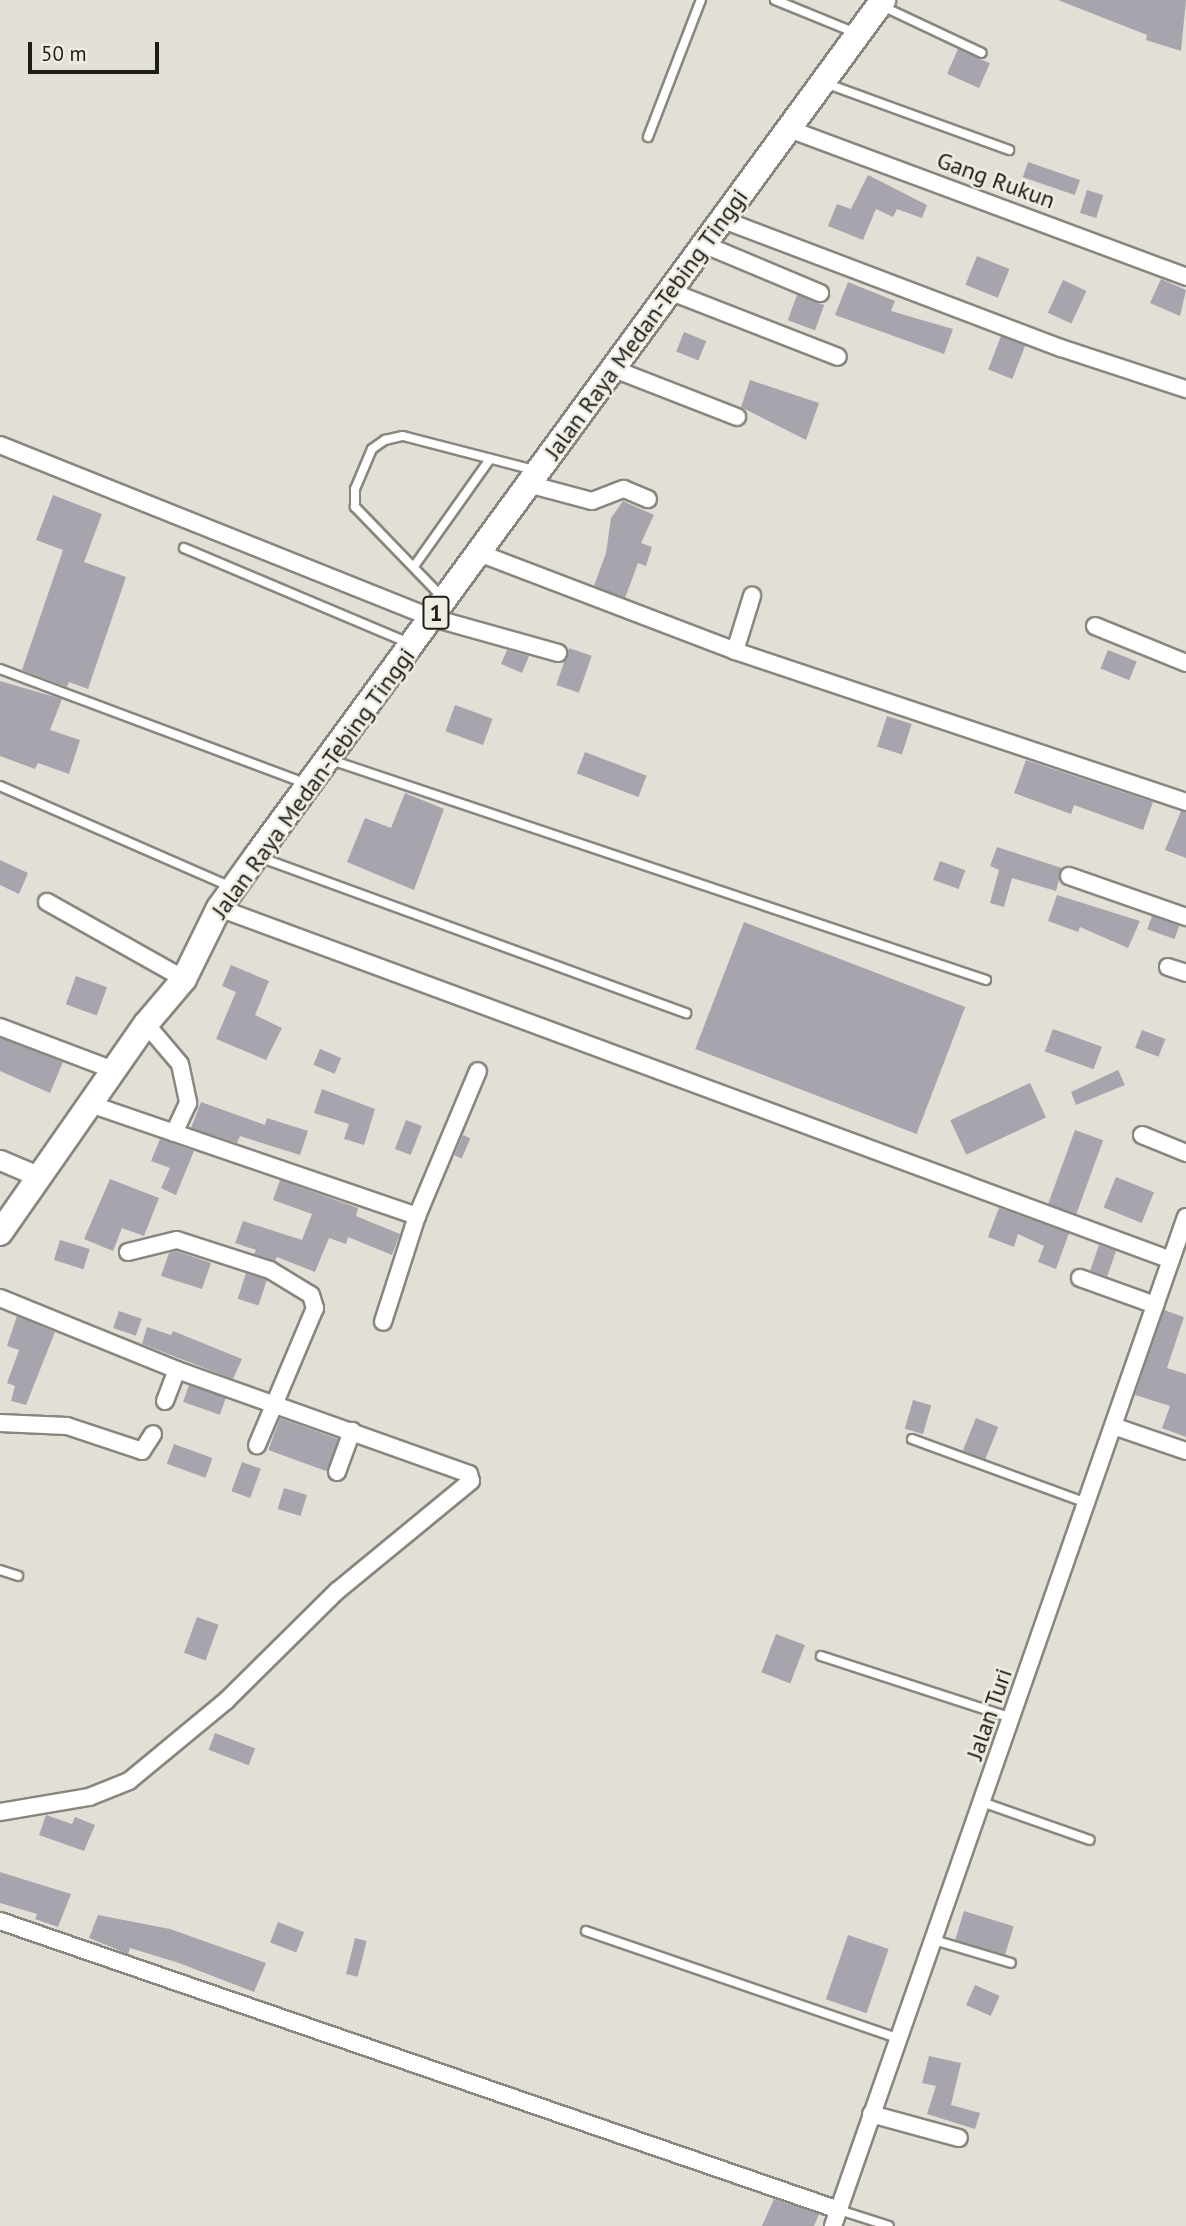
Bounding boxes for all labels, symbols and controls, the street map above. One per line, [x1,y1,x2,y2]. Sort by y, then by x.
scale bar [32,28,163,72]
text: 50 m [41,40,87,67]
street label: Gang Rukun [933,145,1059,215]
street label: Jalan Raya Medan-Tebing Tinggi [538,183,754,465]
road number: 1 [422,594,450,632]
street label: Jalan Raya Medan-Tebing Tinggi [205,642,421,924]
street label: Jalan Turi [960,1664,1018,1764]

